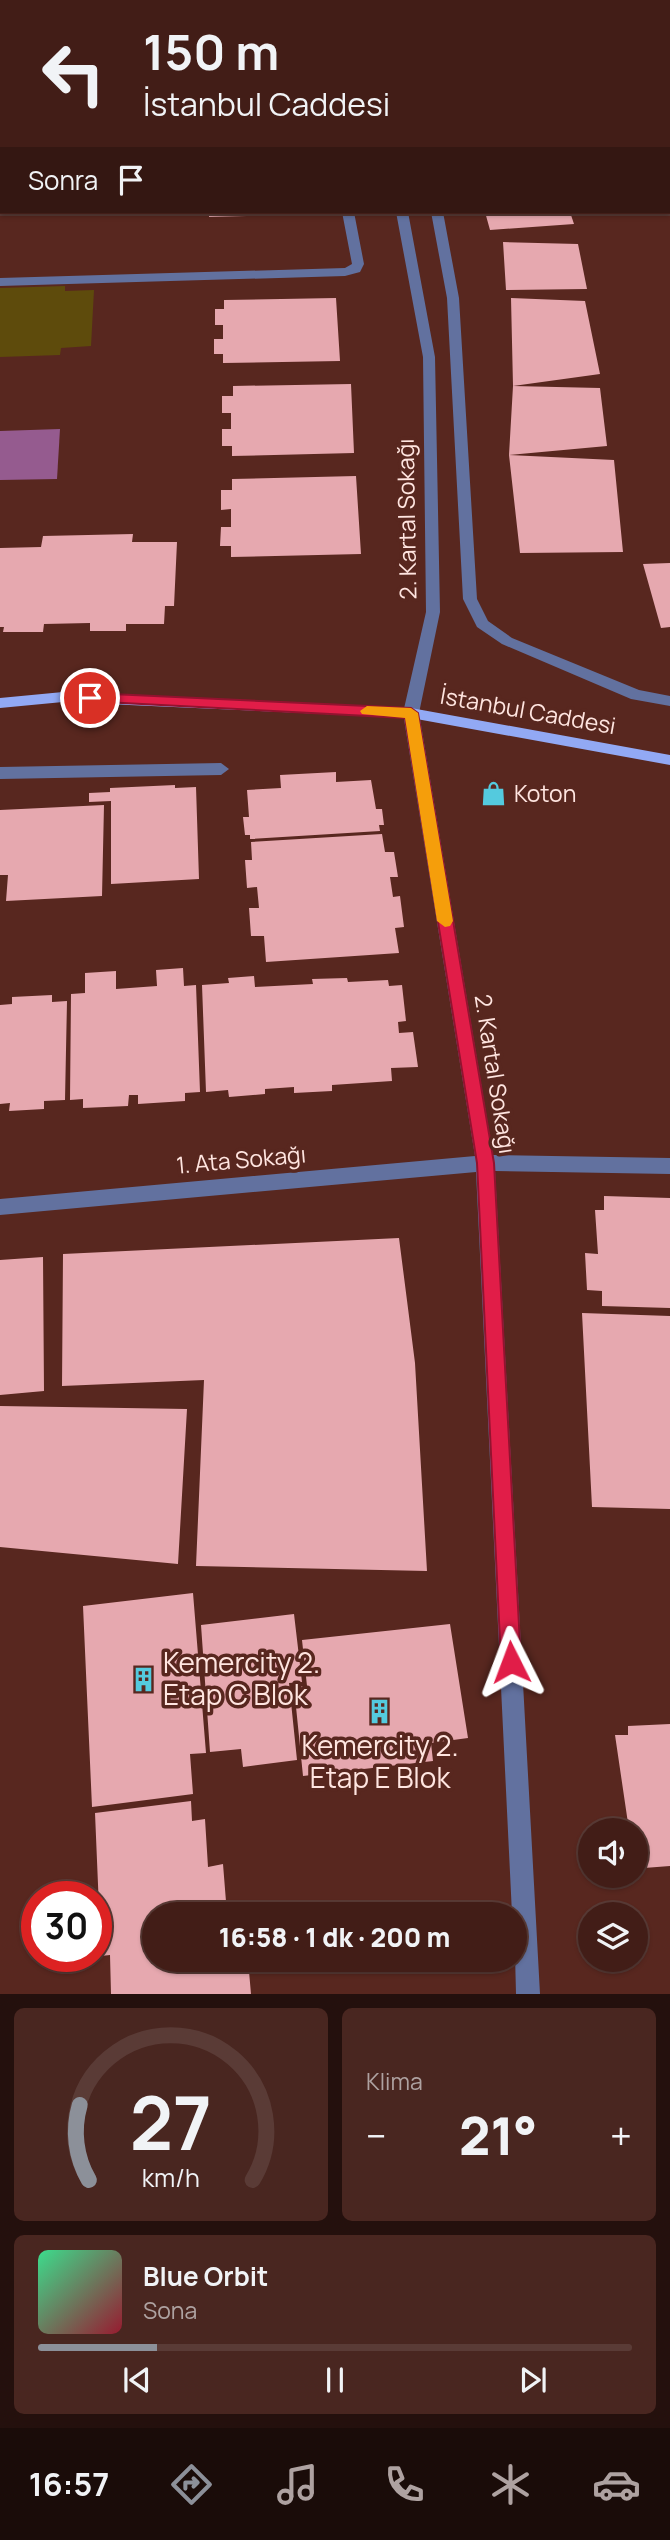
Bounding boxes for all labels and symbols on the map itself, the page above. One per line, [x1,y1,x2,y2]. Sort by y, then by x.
street label: 2. Kartal Sokağı [389,438,423,600]
pin [60,668,120,728]
street label: İstanbul Caddesi [438,679,618,741]
place label: Koton [514,777,576,809]
shop icon: Koton [480,780,508,808]
street label: 2. Kartal Sokağı [468,992,524,1156]
street label: 1. Ata Sokağı [175,1137,307,1181]
position arrow [474,1625,548,1699]
place label: Kemercity 2. Etap C Blok [163,1643,320,1713]
building icon: Kemercity 2. Etap C Blok [129,1665,157,1693]
building icon: Kemercity 2. Etap E Blok [366,1698,394,1726]
place label: Kemercity 2. Etap E Blok [301,1726,459,1796]
speed limit sign: 30 [21,1881,112,1972]

